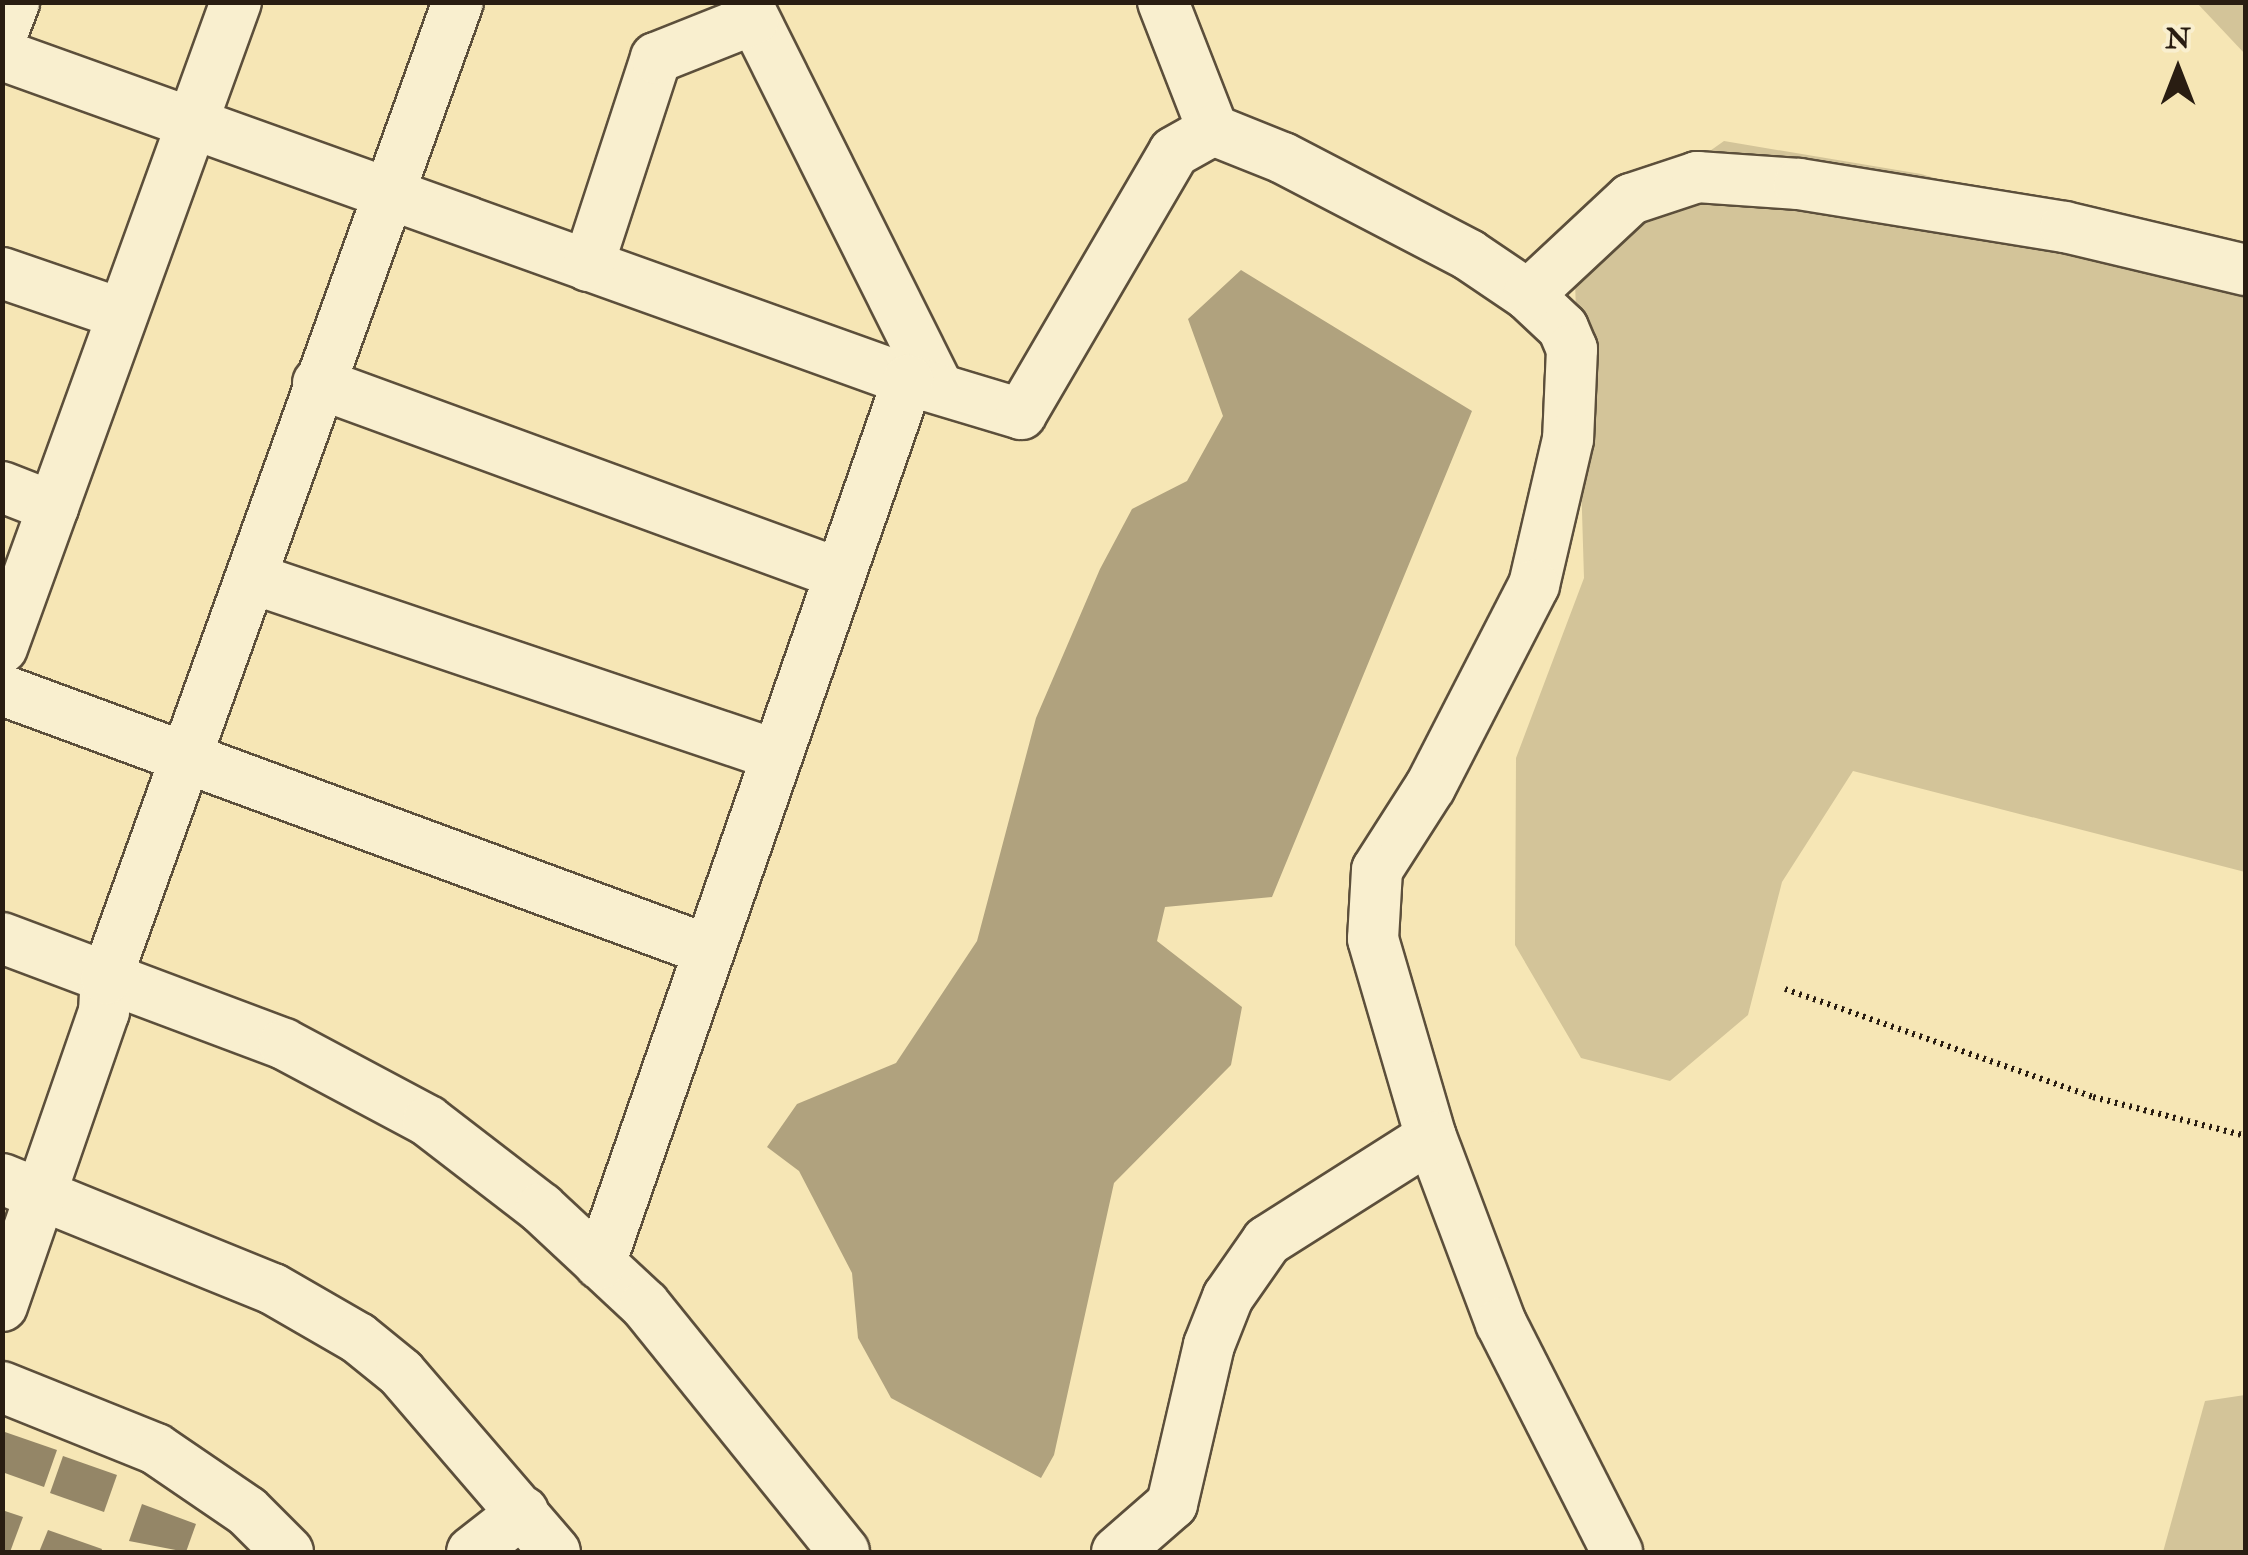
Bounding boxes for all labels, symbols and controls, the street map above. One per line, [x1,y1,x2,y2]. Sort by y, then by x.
north arrow [2128,20,2228,120]
text: N [2165,22,2191,57]

